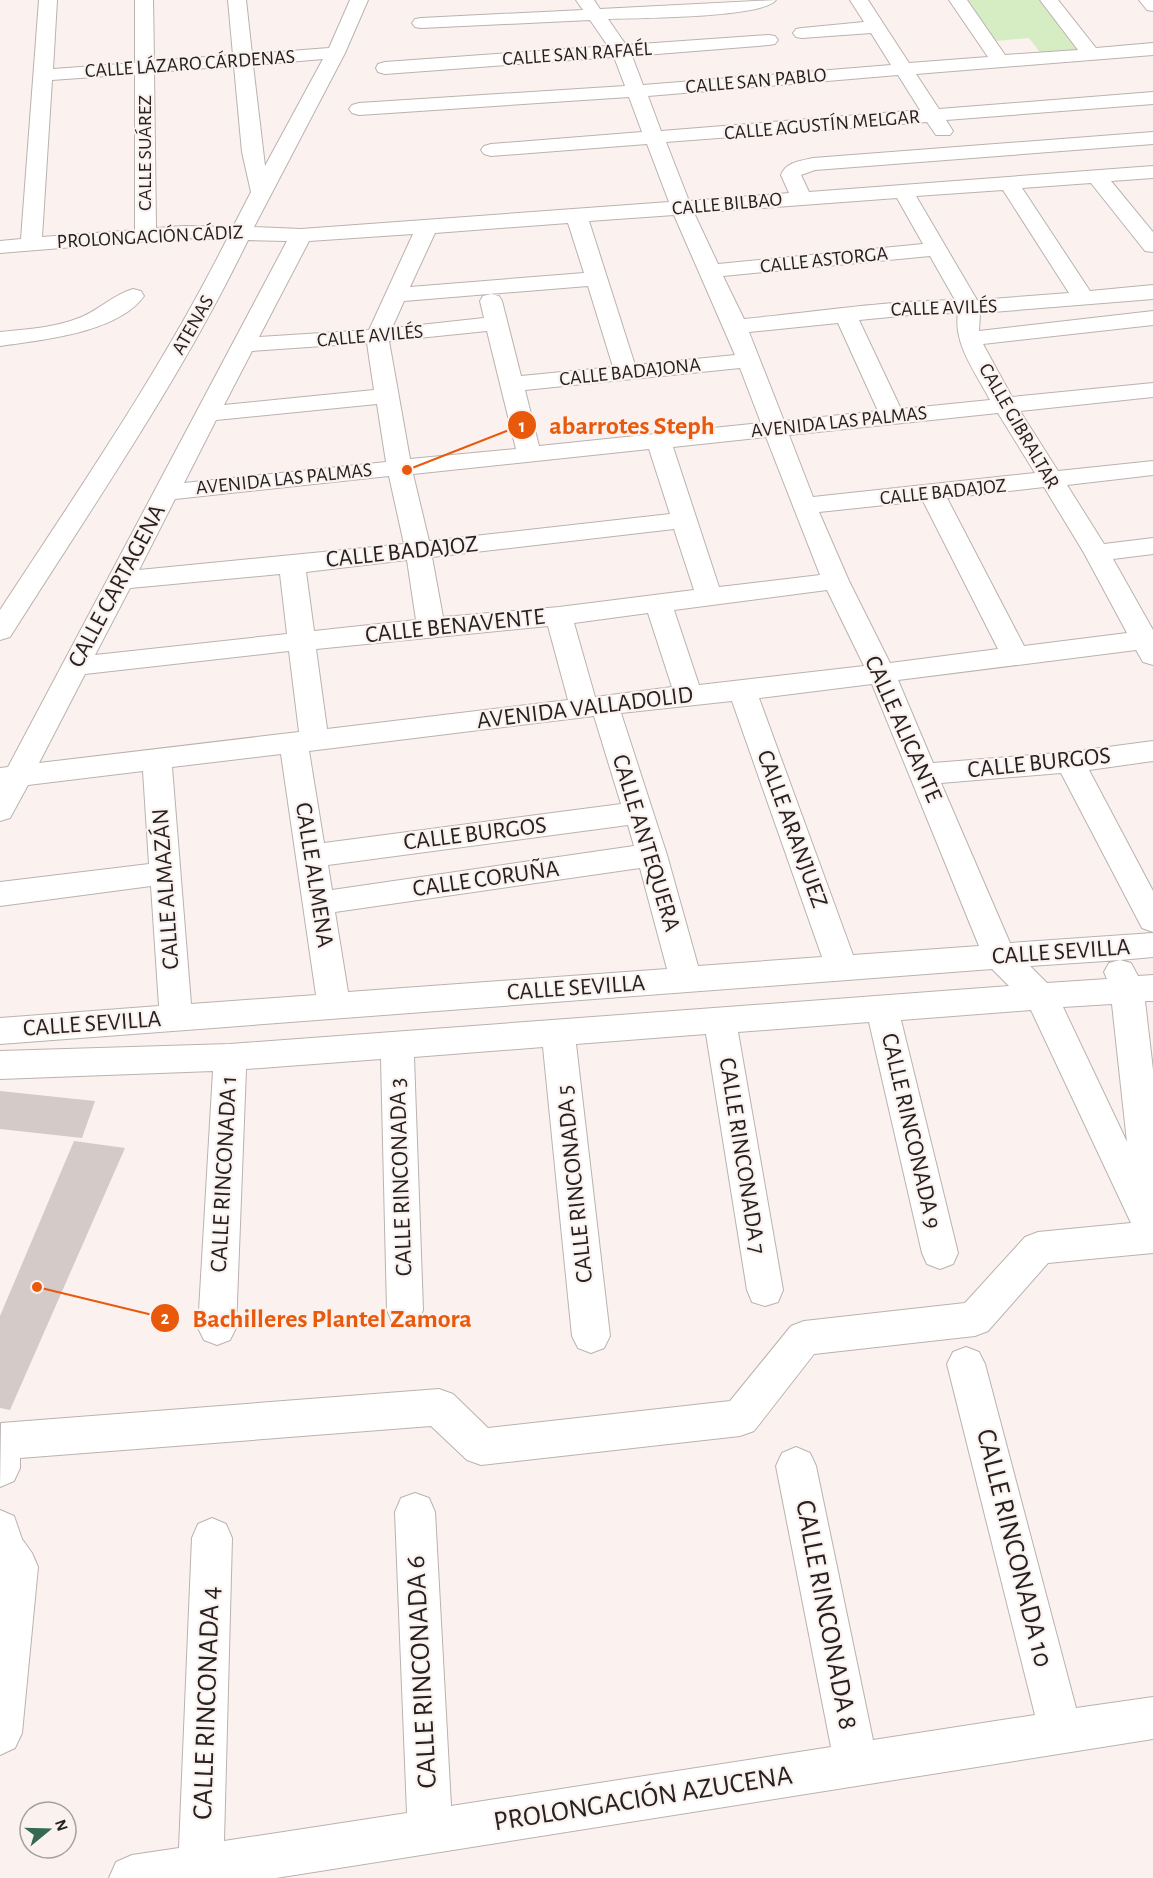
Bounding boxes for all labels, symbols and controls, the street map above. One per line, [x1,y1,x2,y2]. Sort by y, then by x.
street label: CALLE SAN RAFAÉL [501,38,653,69]
street label: CALLE LÁZARO CÁRDENAS [84,46,296,81]
street label: CALLE SAN PABLO [685,65,827,97]
street label: CALLE SUÁREZ [134,95,155,211]
street label: CALLE AGUSTÍN MELGAR [723,105,921,144]
street label: CALLE BILBAO [671,189,783,219]
street label: PROLONGACIÓN CÁDIZ [56,221,244,252]
street label: CALLE ASTORGA [759,243,889,277]
street label: ATENAS [168,292,218,358]
street label: CALLE AVILÉS [890,295,998,320]
street label: CALLE AVILÉS [316,320,424,351]
street label: CALLE BADAJONA [558,355,702,389]
street label: CALLE GIBRALTAR [975,360,1063,492]
callout: abarrotes Steph [507,403,727,447]
street label: AVENIDA LAS PALMAS [750,403,928,441]
text: abarrotes Steph [549,413,715,439]
text: 1 [519,418,525,436]
street label: AVENIDA LAS PALMAS [195,460,373,498]
street label: CALLE BADAJOZ [879,475,1007,509]
street label: CALLE CARTAGENA [64,500,170,671]
street label: CALLE BADAJOZ [325,532,479,572]
street label: CALLE BENAVENTE [364,605,546,647]
street label: CALLE ALICANTE [860,652,946,806]
street label: AVENIDA VALLADOLID [476,683,694,733]
street label: CALLE BURGOS [966,744,1112,782]
street label: CALLE ARANJUEZ [752,747,832,911]
street label: CALLE ANTEQUERA [608,752,684,935]
street label: CALLE ALMENA [291,801,337,949]
street label: CALLE ALMAZÁN [146,808,184,971]
street label: CALLE BURGOS [402,813,548,855]
street label: CALLE CORUÑA [411,855,561,901]
street label: CALLE SEVILLA [991,935,1131,969]
street label: CALLE SEVILLA [506,971,646,1005]
street label: CALLE SEVILLA [22,1007,162,1041]
street label: CALLE RINCONADA 9 [877,1031,945,1231]
street label: CALLE RINCONADA 7 [715,1056,769,1256]
street label: CALLE RINCONADA 1 [207,1075,241,1273]
street label: CALLE RINCONADA 3 [386,1077,416,1277]
street label: CALLE RINCONADA 5 [553,1084,597,1284]
callout: Bachilleres Plantel Zamora [150,1296,484,1340]
text: Bachilleres Plantel Zamora [192,1306,472,1332]
text: 2 [161,1310,170,1328]
street label: CALLE RINCONADA 10 [971,1426,1057,1670]
street label: CALLE RINCONADA 8 [790,1498,862,1732]
street label: CALLE RINCONADA 6 [402,1555,442,1789]
street label: CALLE RINCONADA 4 [189,1586,225,1820]
street label: PROLONGACIÓN AZUCENA [491,1759,794,1836]
north arrow [18,1800,78,1860]
text: N [52,1818,71,1833]

